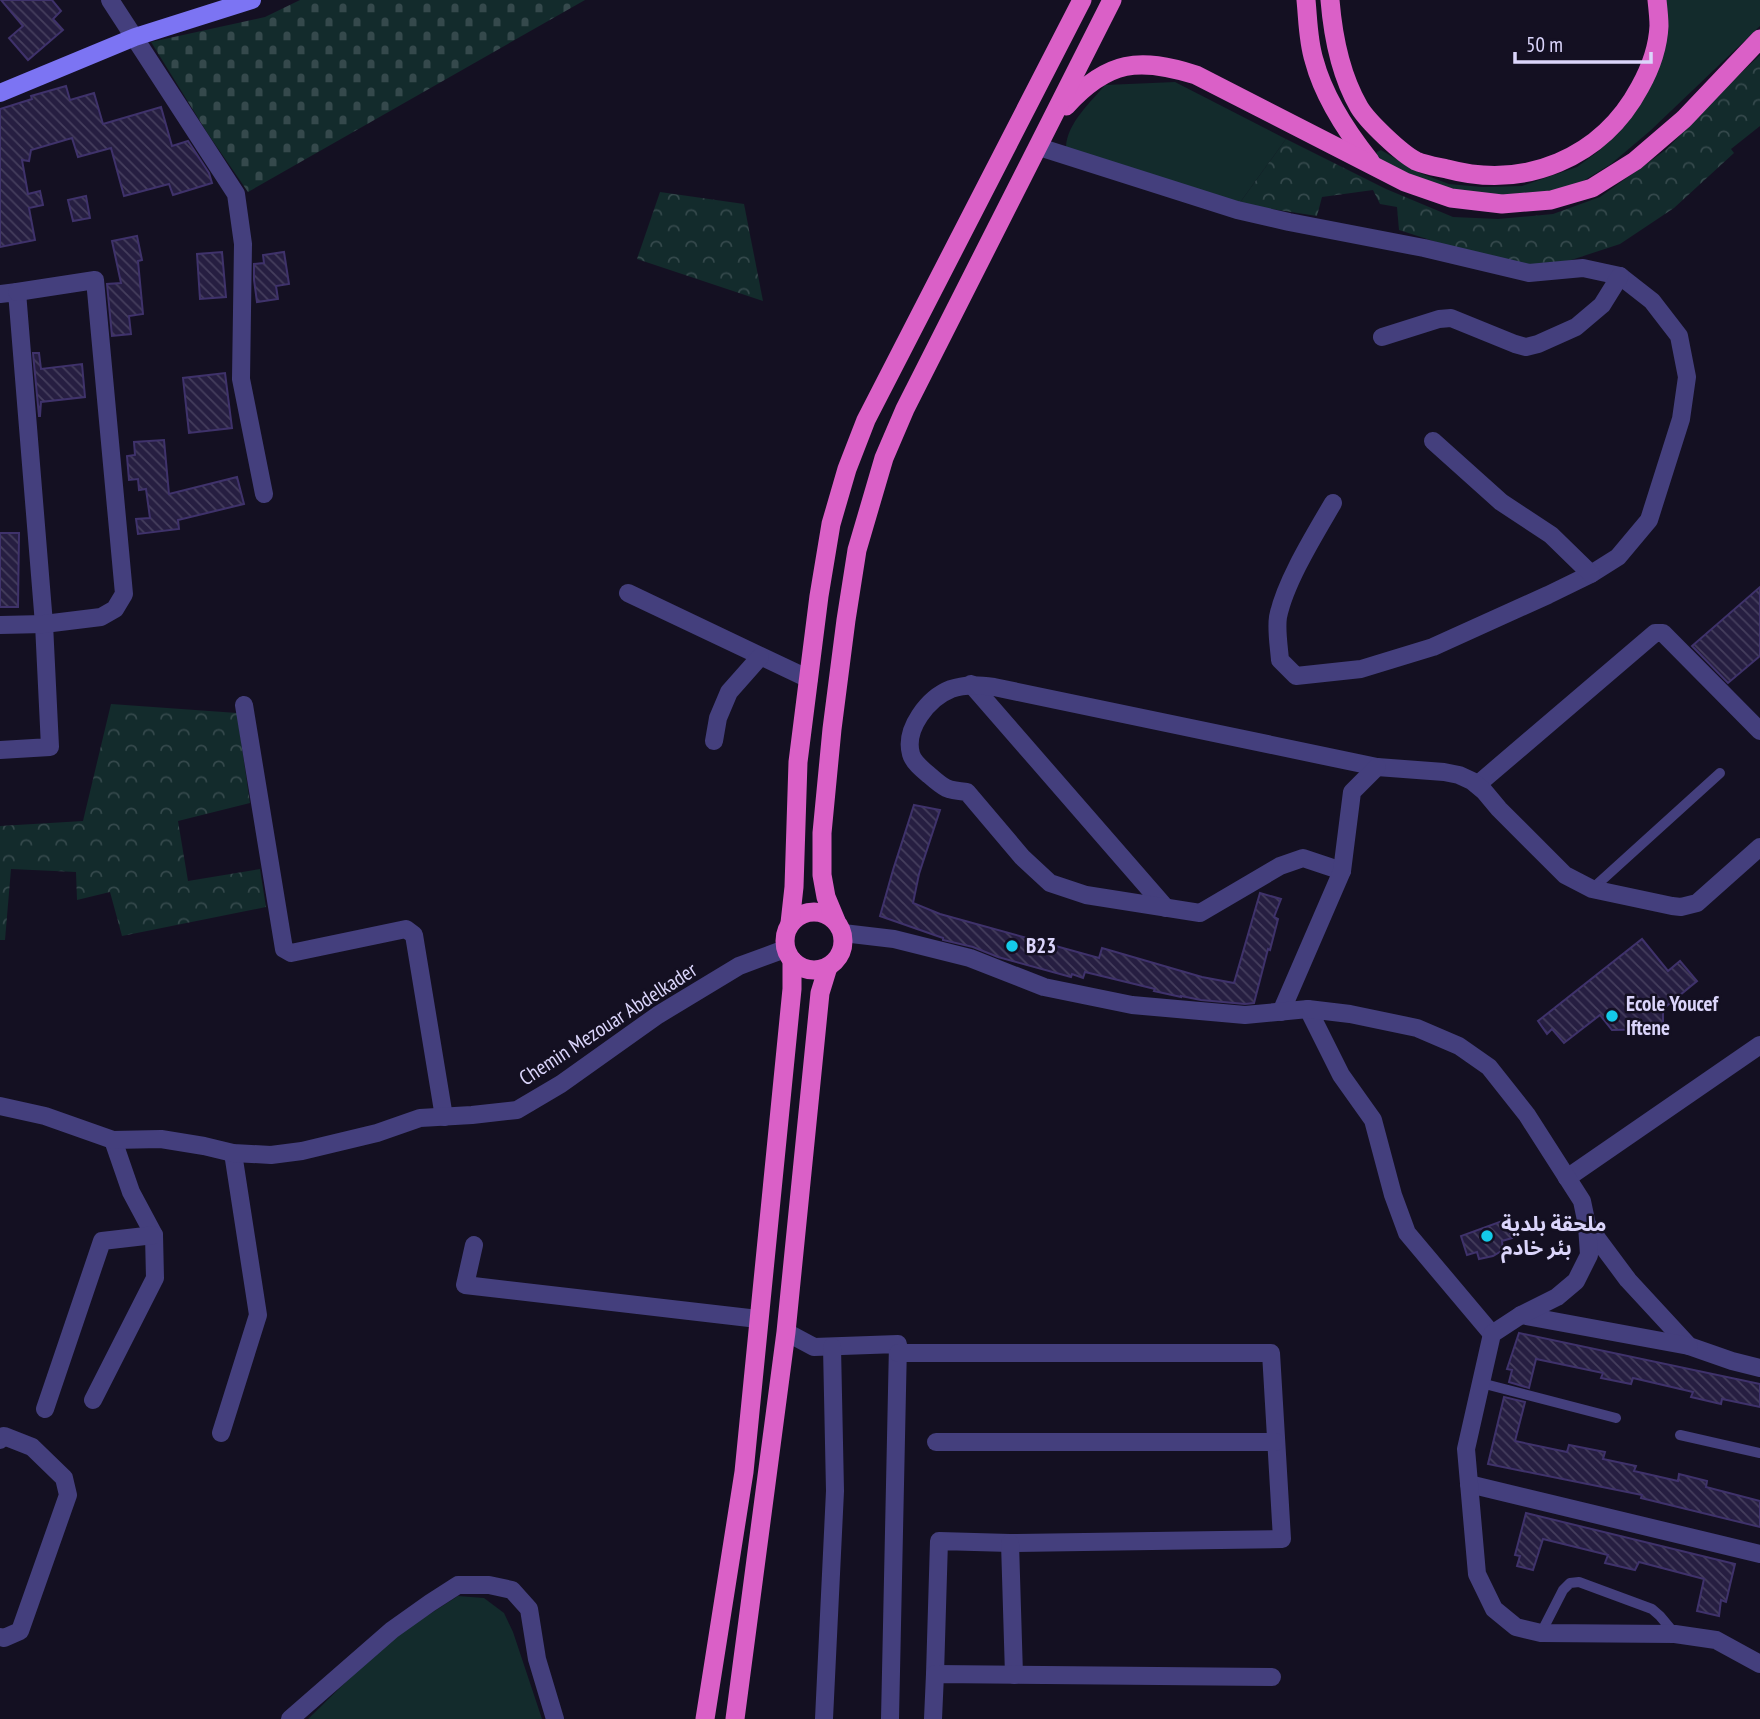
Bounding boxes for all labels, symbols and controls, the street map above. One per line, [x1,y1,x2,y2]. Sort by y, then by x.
scale bar [1515,21,1652,65]
text: 50 m [1526,31,1563,58]
place label: B23 [1026,932,1056,959]
marker: B23 [1004,938,1020,954]
street label: Chemin Mezouar Abdelkader [514,956,702,1091]
place label: Ecole Youcef Iftene [1626,990,1720,1041]
marker: Ecole Youcef Iftene [1604,1008,1620,1024]
place label: ملحقة بلدية بئر خادم [1501,1210,1606,1264]
marker: ملحقة بلدية بئر خادم [1479,1228,1495,1244]

